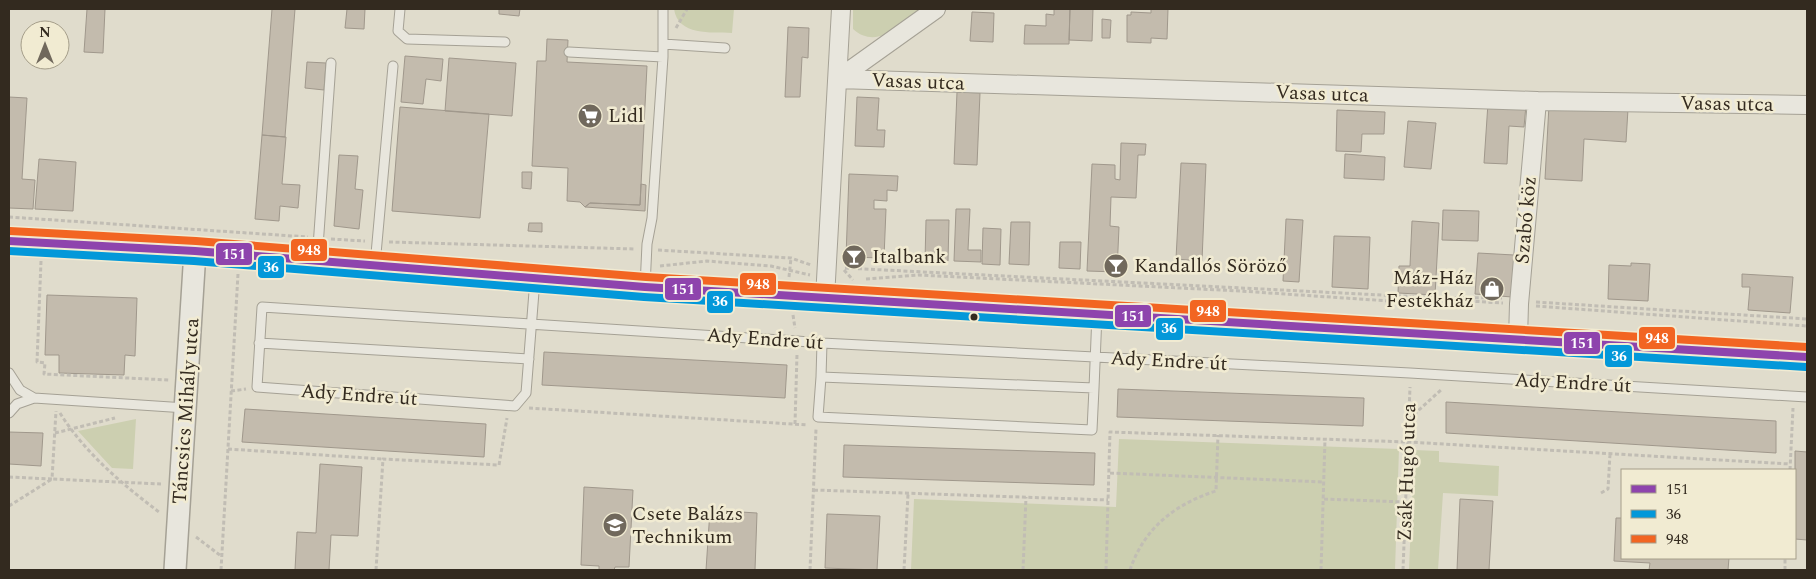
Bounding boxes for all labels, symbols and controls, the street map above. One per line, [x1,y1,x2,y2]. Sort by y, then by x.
north arrow [20,20,70,70]
text: N [39,22,51,43]
street label: Vasas utca [871,65,965,99]
street label: Vasas utca [1275,77,1369,111]
street label: Vasas utca [1680,88,1774,120]
place label: Lidl [608,101,644,131]
supermarket icon: Lidl [577,103,603,129]
street label: Szabó köz [1507,175,1545,265]
line badge: 948 [290,238,328,262]
text: 948 [297,240,321,261]
line badge: 151 [215,242,253,266]
place label: Italbank [872,242,946,272]
text: 151 [222,244,246,265]
bar icon: Italbank [841,244,867,270]
place label: Kandallós Söröző [1134,251,1287,281]
bar icon: Kandallós Söröző [1103,253,1129,279]
line badge: 36 [257,255,285,279]
text: 36 [263,257,279,278]
place label: Máz-Ház Festékház [1386,263,1474,316]
line badge: 948 [739,272,777,296]
text: 948 [746,274,770,295]
shop icon: Máz-Ház Festékház [1479,276,1505,302]
line badge: 151 [664,277,702,301]
text: 151 [671,279,695,300]
line badge: 36 [706,290,734,314]
text: 36 [712,291,728,312]
line badge: 948 [1189,299,1227,323]
text: 948 [1196,301,1220,322]
line badge: 151 [1114,304,1152,328]
text: 151 [1121,306,1145,327]
unlabelled marker [969,312,979,322]
street label: Táncsics Mihály utca [165,317,207,505]
line badge: 36 [1155,317,1184,341]
text: 36 [1161,318,1177,339]
street label: Ady Endre út [706,320,824,358]
line badge: 948 [1638,326,1676,350]
text: 948 [1645,328,1669,349]
line badge: 151 [1563,331,1601,355]
text: 151 [1570,333,1594,354]
street label: Ady Endre út [1110,343,1228,379]
line badge: 36 [1604,344,1633,368]
text: 36 [1611,346,1627,367]
street label: Ady Endre út [1514,365,1632,401]
street label: Ady Endre út [300,376,418,414]
street label: Zsák Hugó utca [1390,402,1424,542]
legend [1621,469,1796,559]
text: 151 [1666,478,1689,501]
place label: Csete Balázs Technikum [632,499,743,552]
text: 36 [1666,503,1682,526]
school or university icon: Csete Balázs Technikum [602,512,628,538]
text: 948 [1666,528,1689,551]

